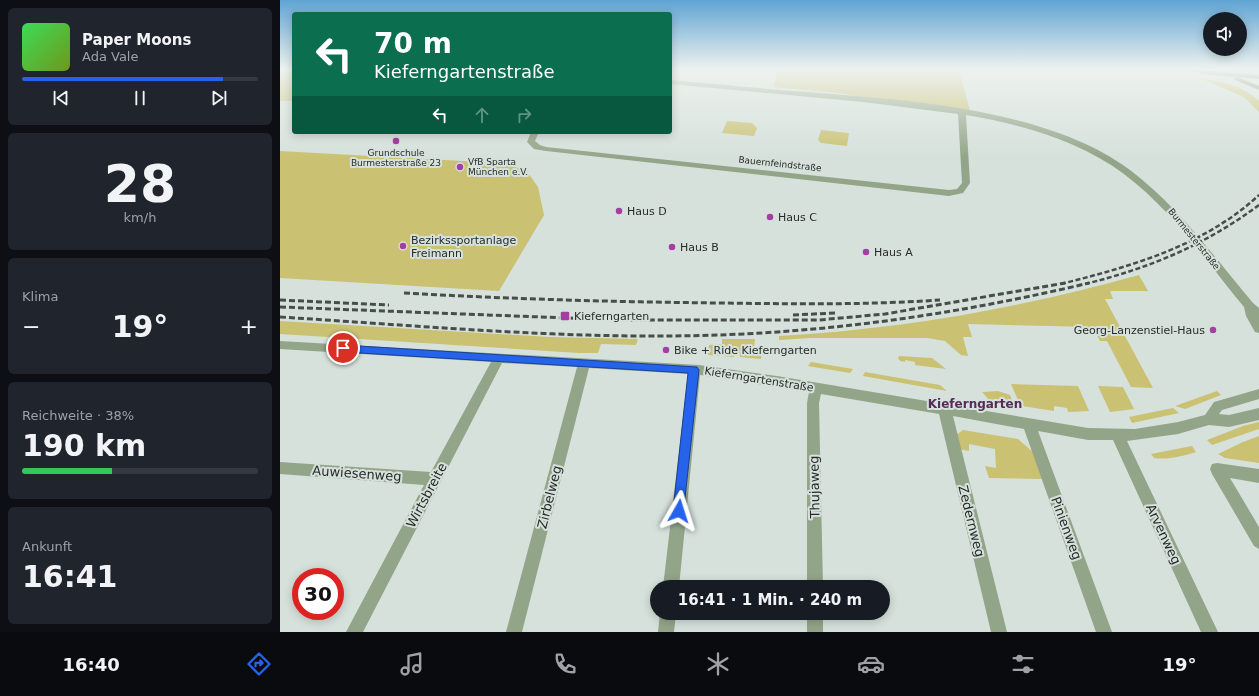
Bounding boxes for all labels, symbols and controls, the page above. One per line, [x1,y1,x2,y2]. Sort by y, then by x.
map controls [1203,12,1247,56]
button: sound [1203,12,1247,56]
text: 70 m [374,27,452,60]
icon: left [308,28,360,80]
text: Paper Moons [82,31,191,49]
text: Ada Vale [82,49,138,64]
text: Kieferngartenstraße [374,61,554,82]
icon: previous [50,87,72,109]
icon: pause [129,87,151,109]
icon: next [208,87,230,109]
icon: left [429,104,451,126]
icon: ahead [471,104,493,126]
icon: right [513,104,535,126]
marker: Grundschule Burmesterstraße 23 [391,136,401,146]
place label: Grundschule Burmesterstraße 23 [351,148,441,168]
text: 28 [104,154,176,214]
street label: Bauernfeindstraße [738,155,822,173]
place label: VfB Sparta München e.V. [468,157,528,177]
marker: VfB Sparta München e.V. [455,162,465,172]
place label: Haus D [627,205,667,218]
marker: Haus D [614,206,624,216]
street label: Burmesterstraße [1166,206,1222,272]
text: km/h [124,210,156,225]
place label: Haus C [778,211,817,224]
marker: Haus C [765,212,775,222]
place label: Bezirkssportanlage Freimann [411,234,517,260]
marker: Bezirkssportanlage Freimann [398,241,408,251]
place label: Haus B [680,241,719,254]
marker: Haus B [667,242,677,252]
place label: Haus A [874,246,913,259]
marker: Haus A [861,247,871,257]
text: Klima [22,289,58,304]
text: 19° [112,309,168,344]
marker: Kieferngarten [559,310,571,322]
place label: Kieferngarten [574,310,649,323]
text: − [22,314,40,339]
text: + [240,314,258,339]
place label: Georg-Lanzenstiel-Haus [1074,324,1205,337]
marker: Georg-Lanzenstiel-Haus [1208,325,1218,335]
pin [326,331,360,365]
icon: arrive [332,337,354,359]
place label: Bike + Ride Kieferngarten [674,344,817,357]
marker: Bike + Ride Kieferngarten [661,345,671,355]
street label: Kieferngartenstraße [703,364,815,395]
district label: Kieferngarten [928,397,1022,411]
text: Reichweite · 38% [22,408,134,423]
text: 190 km [22,428,146,463]
street label: Thujaweg [806,455,823,520]
street label: Wirtsbreite [403,460,450,530]
street label: Auwiesenweg [312,463,402,484]
street label: Zirbelweg [534,464,565,530]
street label: Zedernweg [955,484,988,559]
position arrow [658,490,700,532]
street label: Pinienweg [1048,495,1085,562]
street label: Arvenweg [1143,502,1184,567]
text: Ankunft [22,539,72,554]
text: 16:41 [22,559,118,594]
speed limit sign: 30 [292,568,344,620]
text: 16:41 · 1 Min. · 240 m [678,591,862,609]
icon: directions [245,650,273,678]
icon: music [398,650,426,678]
icon: phone [551,650,579,678]
icon: climate [704,650,732,678]
icon: car [857,650,885,678]
icon: filters [1009,650,1037,678]
text: 16:40 [62,654,120,675]
text: 19° [1162,654,1197,675]

